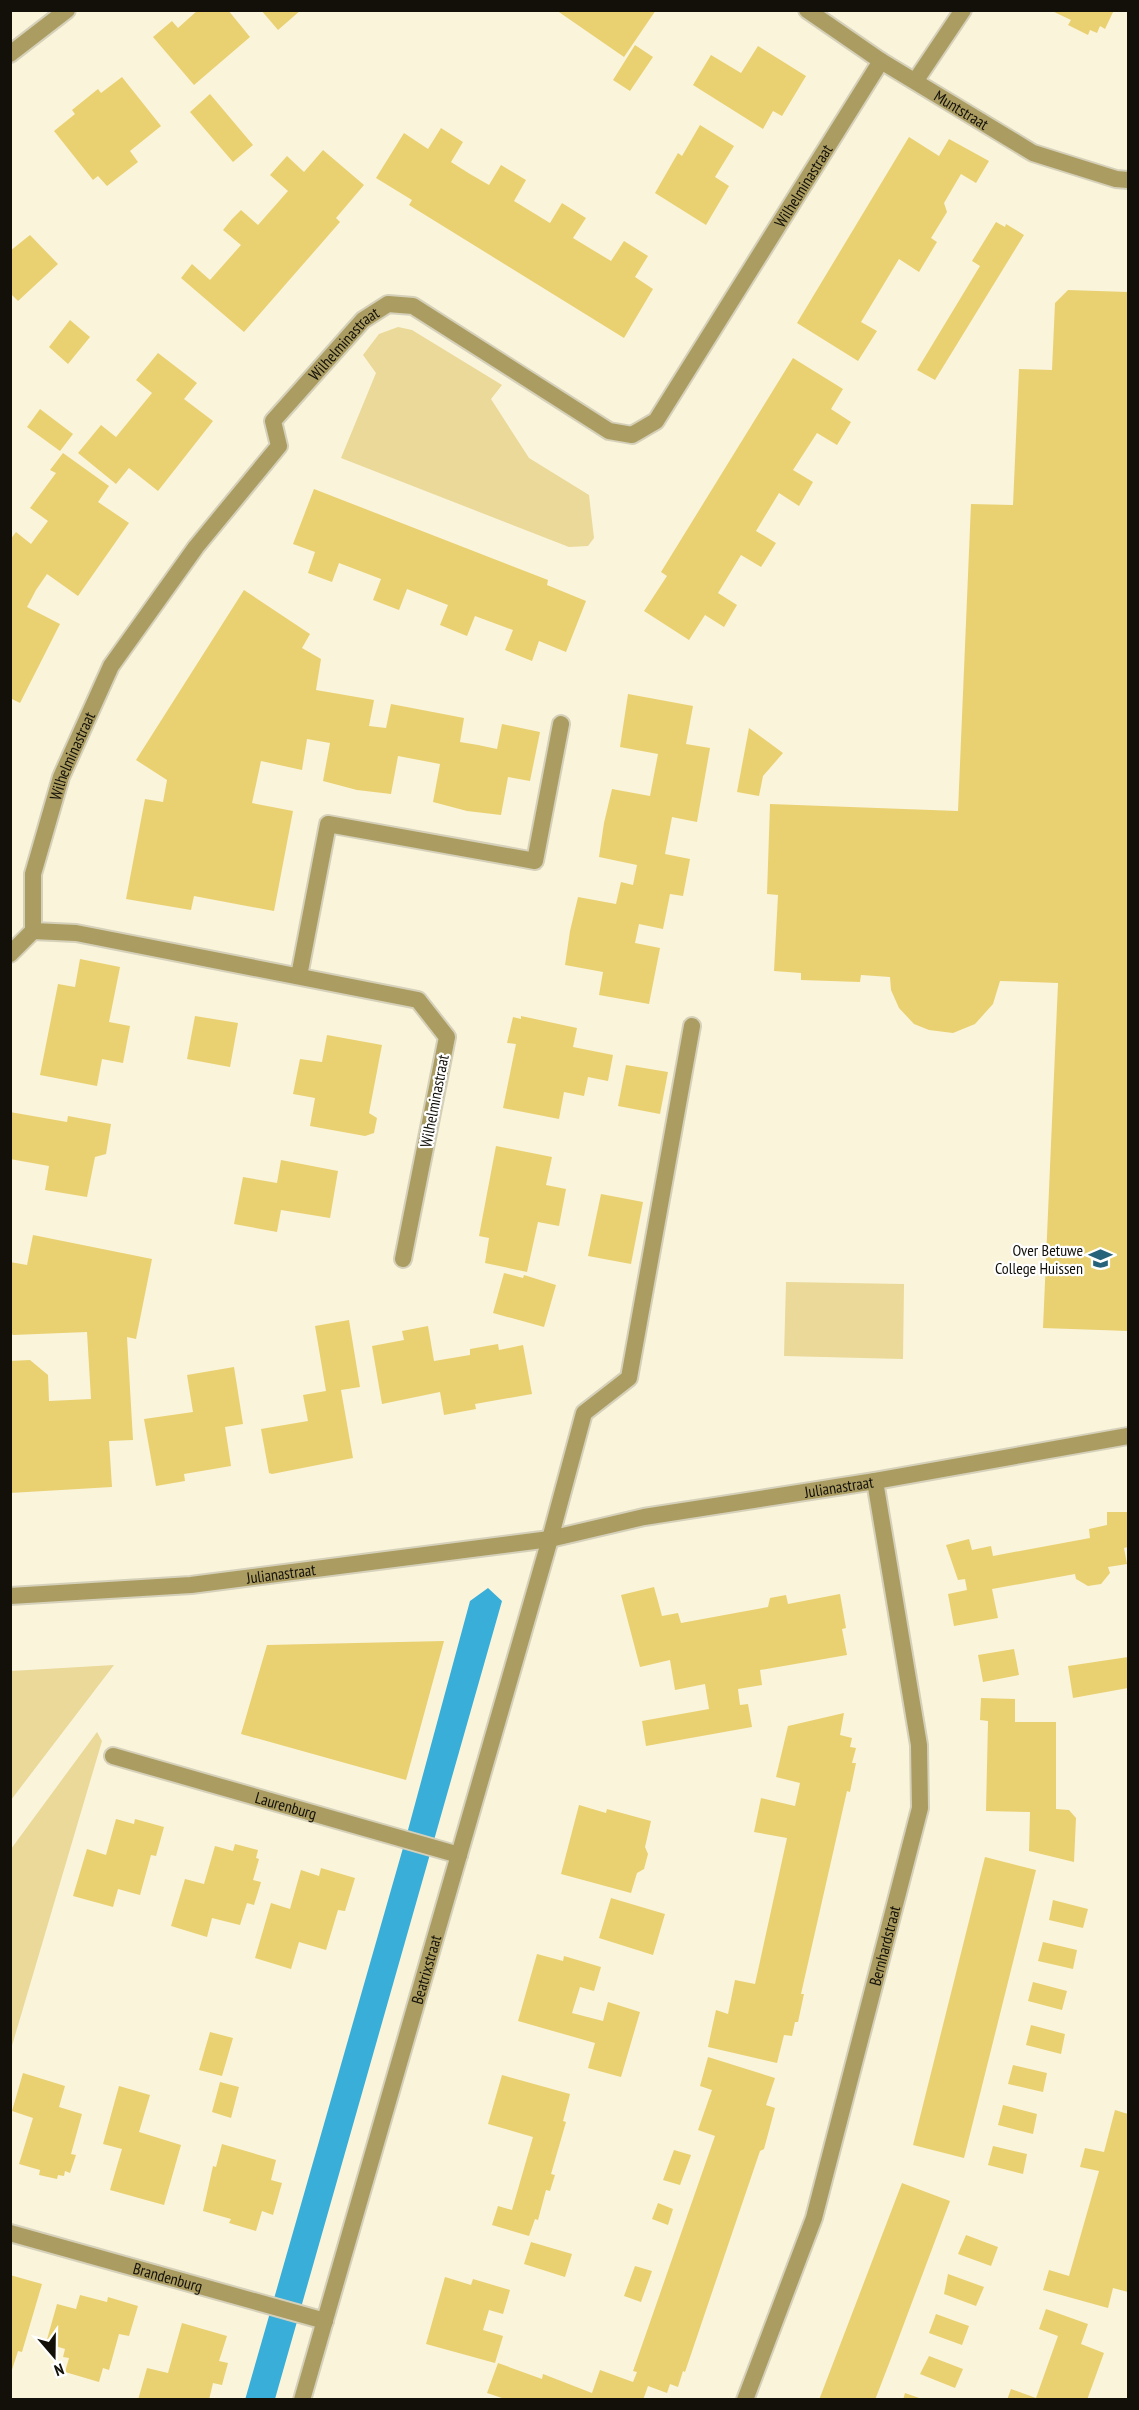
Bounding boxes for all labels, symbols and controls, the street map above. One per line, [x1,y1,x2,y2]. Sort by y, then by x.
street label: Muntstraat [931,86,993,134]
street label: Wilhelminastraat [770,140,837,231]
street label: Wilhelminastraat [304,302,383,384]
street label: Wilhelminastraat [45,708,99,802]
street label: Wilhelminastraat [415,1052,453,1149]
place label: Over Betuwe College Huissen [995,1240,1083,1278]
school or university icon: Over Betuwe College Huissen [1088,1246,1114,1272]
street label: Julianastraat [802,1471,875,1502]
street label: Julianastraat [244,1559,317,1588]
street label: Laurenburg [253,1787,319,1824]
street label: Bernhardstraat [865,1903,904,1988]
street label: Beatrixstraat [407,1932,446,2006]
street label: Brandenburg [131,2258,205,2296]
north arrow [24,2326,84,2386]
text: N [52,2359,67,2381]

